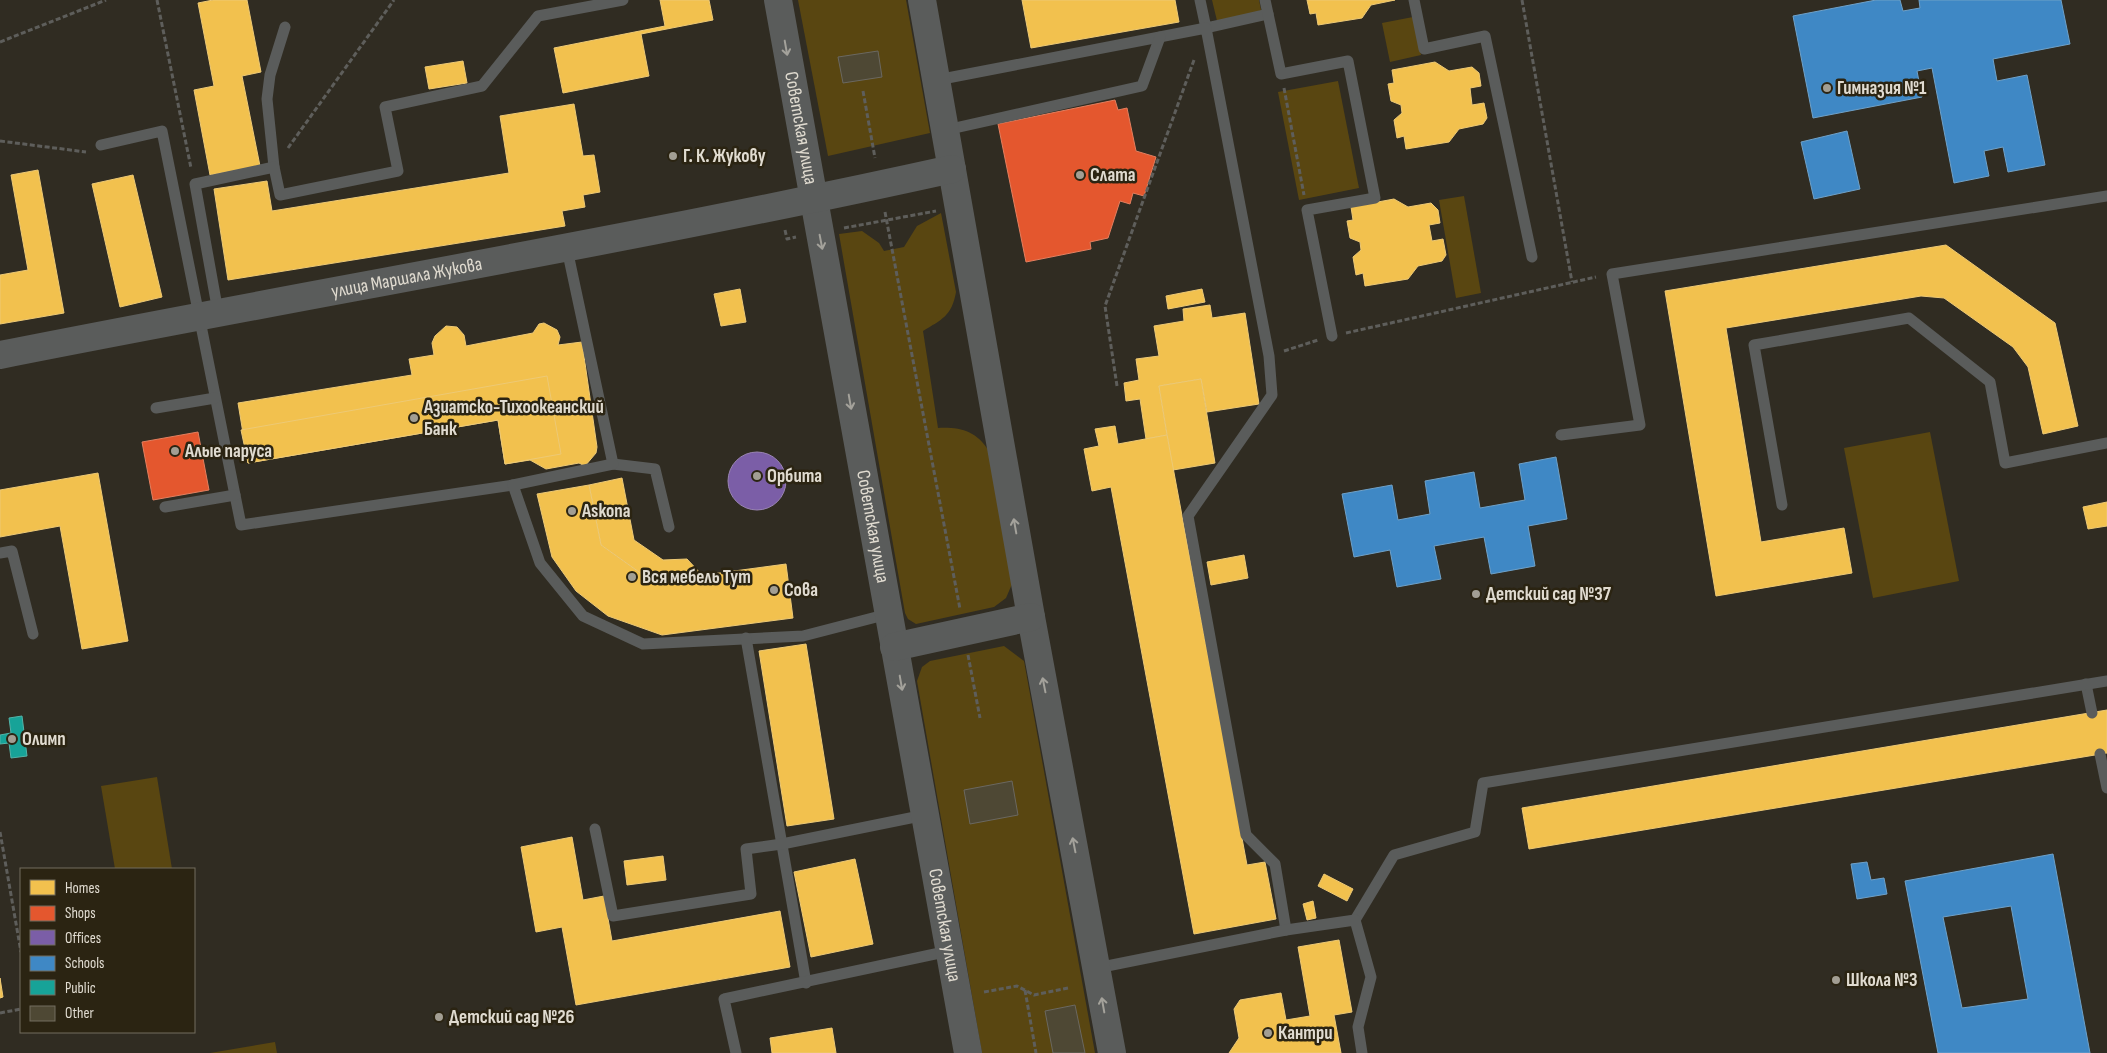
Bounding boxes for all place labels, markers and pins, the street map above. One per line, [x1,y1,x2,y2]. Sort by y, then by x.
place label: Гимназия №1 [1837,77,1927,100]
marker: Гимназия №1 [1821,82,1833,94]
place label: Г. К. Жукову [683,145,766,168]
marker: Г. К. Жукову [667,150,679,162]
place label: Слата [1090,164,1136,187]
marker: Слата [1074,169,1086,181]
place label: Азиатско-Тихоокеанский Банк [423,396,604,441]
marker: Азиатско-Тихоокеанский Банк [408,412,420,424]
place label: Алые паруса [184,440,272,463]
marker: Алые паруса [169,445,181,457]
place label: Орбита [767,465,822,488]
marker: Орбита [751,470,763,482]
place label: Askona [581,500,631,523]
marker: Askona [566,505,578,517]
place label: Вся мебель Тут [642,566,751,589]
marker: Вся мебель Тут [626,571,638,583]
place label: Сова [784,579,818,602]
place label: Детский сад №37 [1486,583,1612,606]
marker: Сова [768,584,780,596]
marker: Детский сад №37 [1470,588,1482,600]
place label: Олимп [22,728,66,751]
marker: Олимп [6,733,18,745]
place label: Школа №3 [1846,969,1918,992]
marker: Школа №3 [1830,974,1842,986]
place label: Детский сад №26 [449,1006,574,1029]
marker: Детский сад №26 [433,1011,445,1023]
place label: Кантри [1278,1022,1332,1045]
marker: Кантри [1262,1027,1274,1039]

